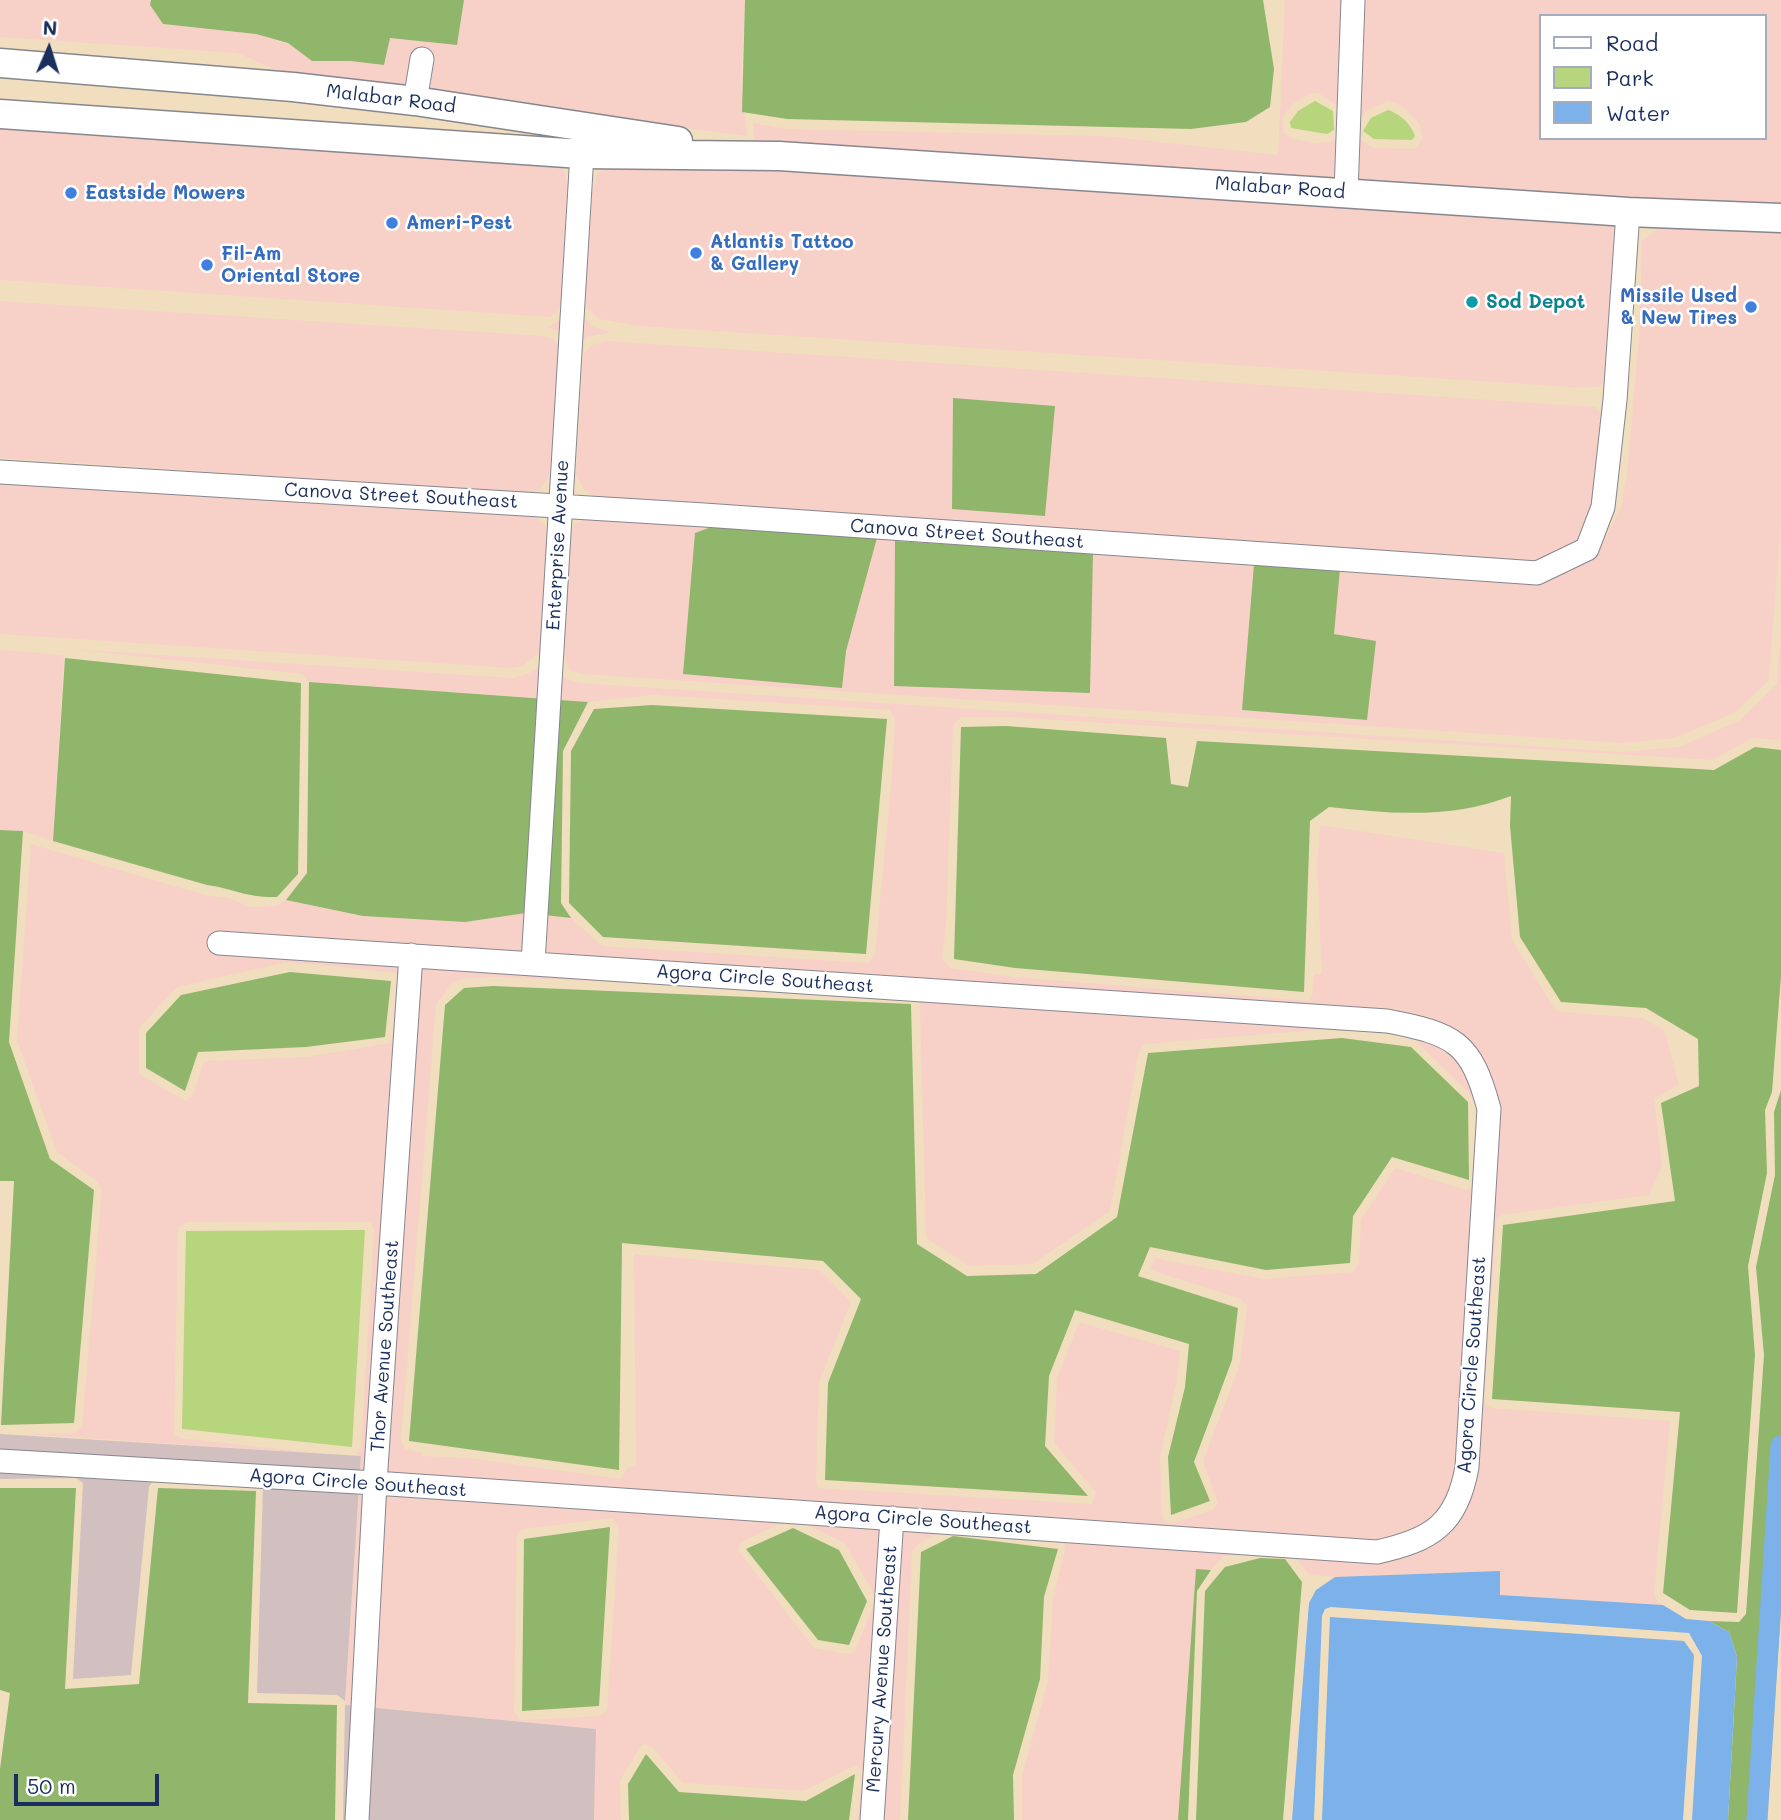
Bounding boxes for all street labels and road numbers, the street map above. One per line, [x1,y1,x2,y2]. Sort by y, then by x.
street label: Malabar Road [325,80,457,118]
street label: Malabar Road [1214,172,1346,204]
street label: Enterprise Avenue [542,459,574,631]
street label: Canova Street Southeast [283,478,519,514]
street label: Canova Street Southeast [849,514,1085,554]
street label: Agora Circle Southeast [655,960,875,998]
street label: Thor Avenue Southeast [366,1239,404,1453]
street label: Agora Circle Southeast [1453,1255,1491,1475]
street label: Agora Circle Southeast [248,1464,468,1502]
street label: Agora Circle Southeast [813,1501,1033,1539]
street label: Mercury Avenue Southeast [862,1545,902,1793]

